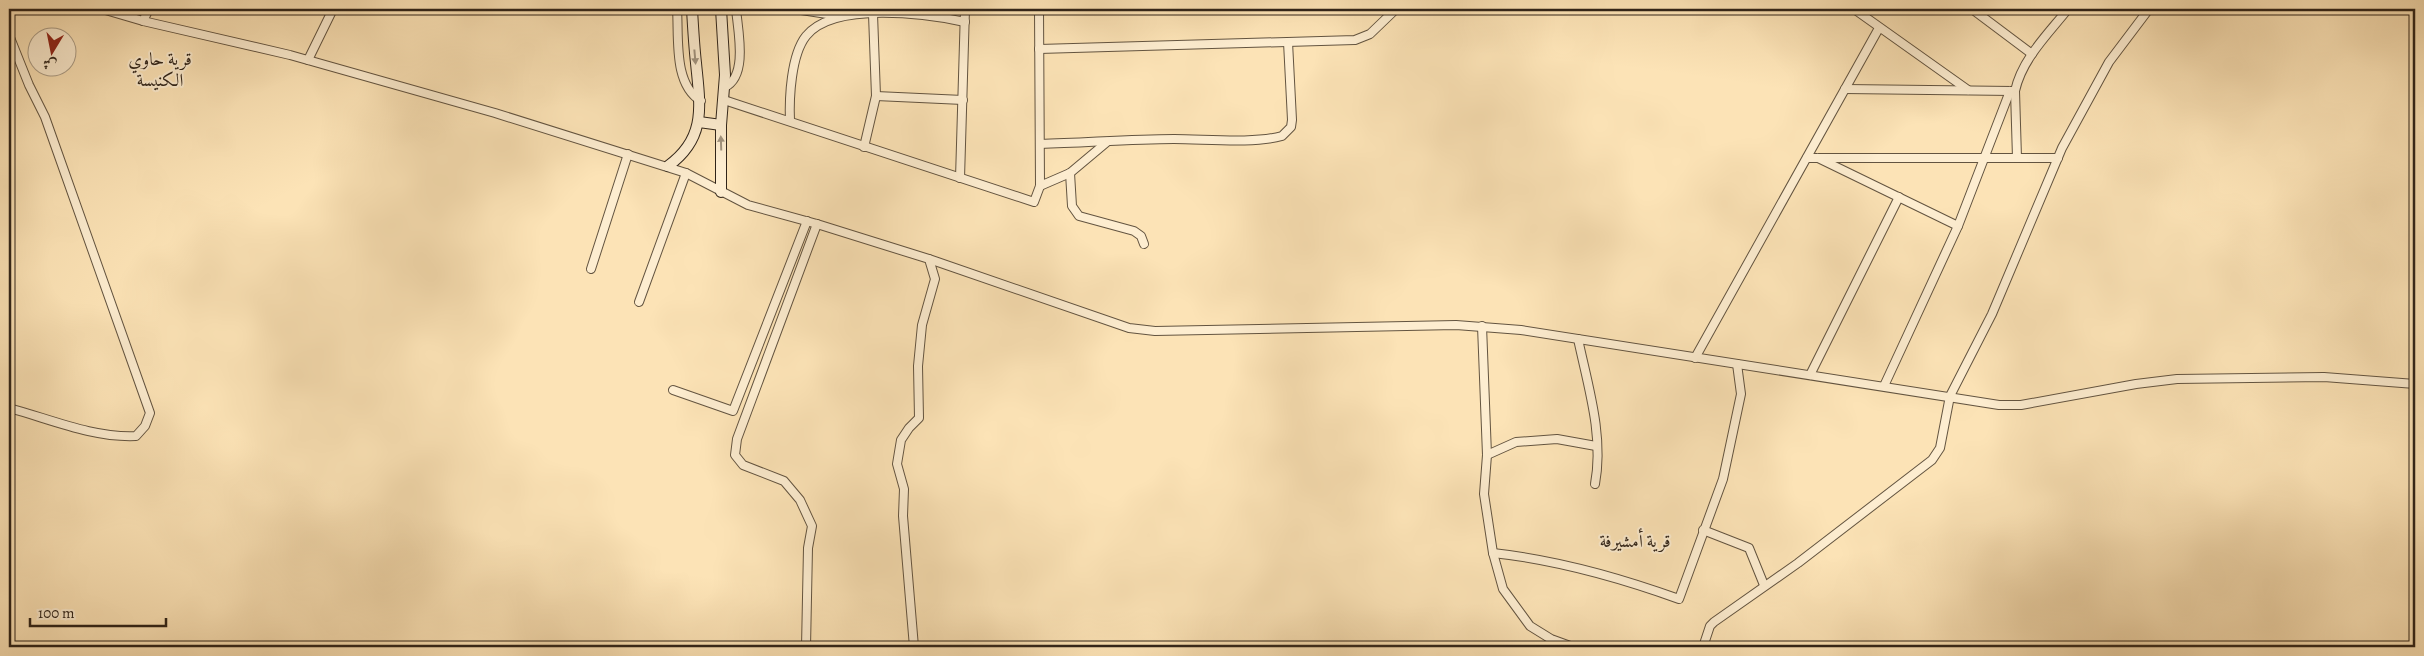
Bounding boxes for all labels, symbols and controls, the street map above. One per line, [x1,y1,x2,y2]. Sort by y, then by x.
north arrow [28,28,78,78]
district label: قرية حاوي الكنيسة [128,47,192,92]
one-way arrow [692,50,700,66]
text: ش [41,54,58,75]
one-way arrow [716,135,724,151]
district label: قرية أمشيرفة [1600,528,1670,553]
scale bar [30,596,166,628]
text: 100 m [38,603,75,623]

